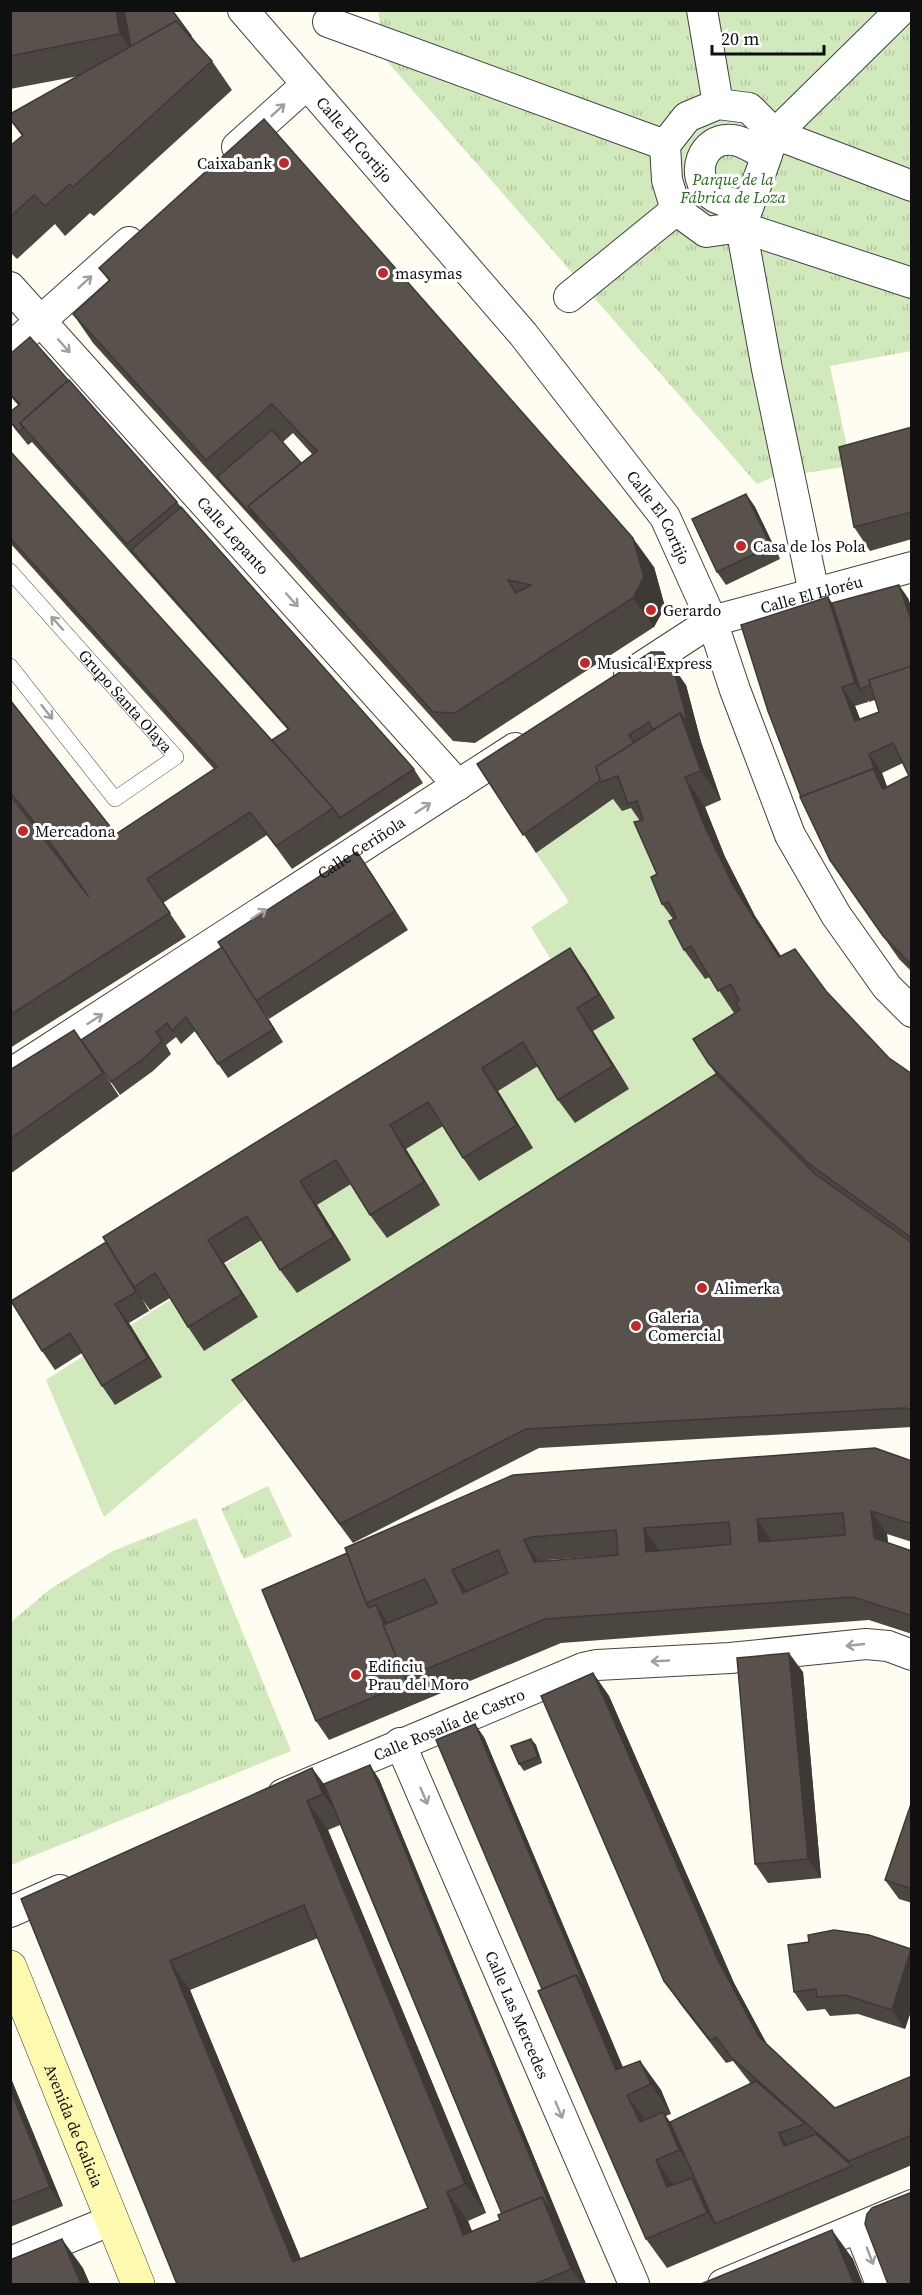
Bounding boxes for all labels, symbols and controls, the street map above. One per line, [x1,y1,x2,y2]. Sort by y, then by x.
scale bar [712,18,824,56]
text: 20 m [721,26,759,51]
street label: Calle El Cortijo [311,92,398,187]
one-way arrow [270,103,285,117]
place label: Caixabank [197,152,272,174]
marker: Caixabank [277,156,291,170]
park label: Parque de la Fábrica de Loza [679,168,786,208]
place label: masymas [395,262,462,284]
marker: masymas [376,266,390,280]
one-way arrow [77,275,92,289]
one-way arrow [57,338,71,353]
street label: Calle El Cortijo [622,466,696,568]
street label: Calle Lepanto [192,491,275,579]
place label: Casa de los Pola [753,535,867,557]
marker: Casa de los Pola [734,539,748,553]
street label: Calle El Lloréu [758,570,865,618]
one-way arrow [285,592,299,607]
place label: Gerardo [663,599,721,621]
marker: Gerardo [644,603,658,617]
one-way arrow [50,616,64,631]
street label: Grupo Santa Olaya [74,644,178,758]
place label: Musical Express [597,652,712,674]
marker: Musical Express [578,656,592,670]
one-way arrow [40,704,53,720]
one-way arrow [414,802,431,814]
street label: Calle Ceriñola [313,810,410,884]
place label: Mercadona [35,820,116,842]
marker: Mercadona [16,824,30,838]
one-way arrow [250,907,267,919]
one-way arrow [86,1013,103,1025]
place label: Alimerka [714,1277,781,1299]
marker: Alimerka [695,1281,709,1295]
place label: Galeria Comercial [648,1306,722,1346]
marker: Galeria Comercial [629,1319,643,1333]
one-way arrow [845,1640,865,1651]
place label: Edificiu Prau del Moro [368,1655,469,1695]
one-way arrow [651,1656,671,1667]
marker: Edificiu Prau del Moro [349,1668,363,1682]
street label: Calle Rosalía de Castro [370,1683,528,1766]
one-way arrow [418,1787,430,1805]
street label: Calle Las Mercedes [480,1947,555,2082]
street label: Avenida de Galicia [39,2061,109,2191]
one-way arrow [554,2101,565,2119]
one-way arrow [865,2247,876,2265]

